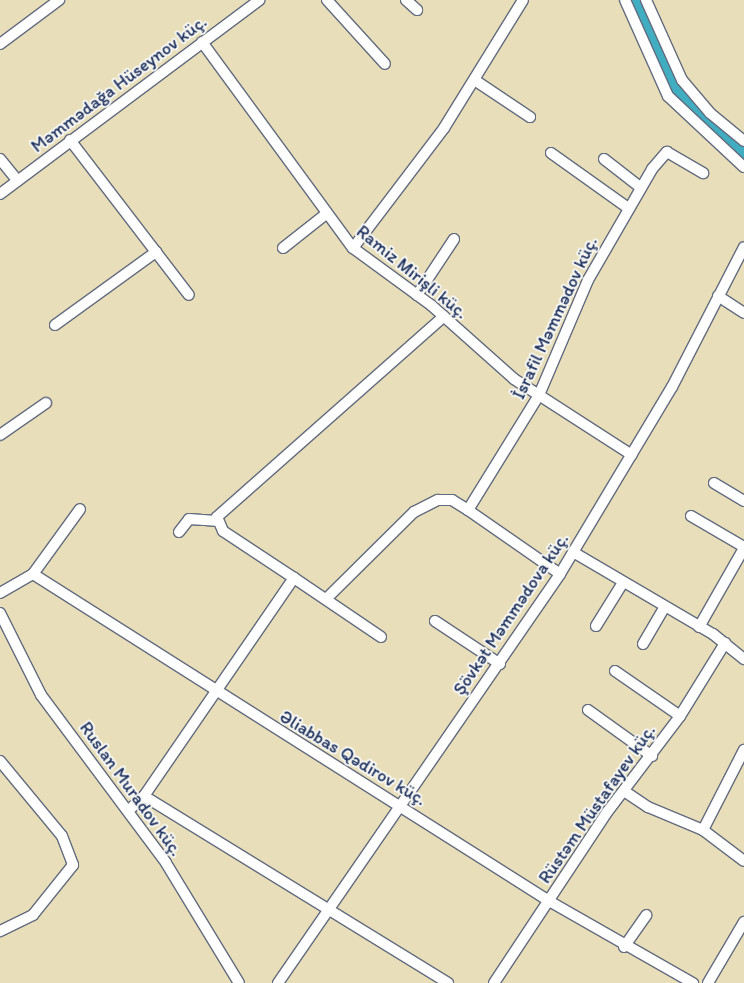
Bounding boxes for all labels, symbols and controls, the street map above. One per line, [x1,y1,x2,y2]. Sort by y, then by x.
street label: Məmmədağa Hüseynov küç. [27,11,211,157]
street label: Ramiz Mirişli küç. [352,221,472,323]
street label: İsrafil Məmmədov küç. [508,233,602,403]
street label: Şövkət Məmmədova küç. [449,529,573,699]
street label: Əliabbas Qədirov küç. [276,706,430,810]
street label: Ruslan Muradov küç. [75,718,187,860]
street label: Rüstəm Müstafayev küç. [534,720,660,888]

